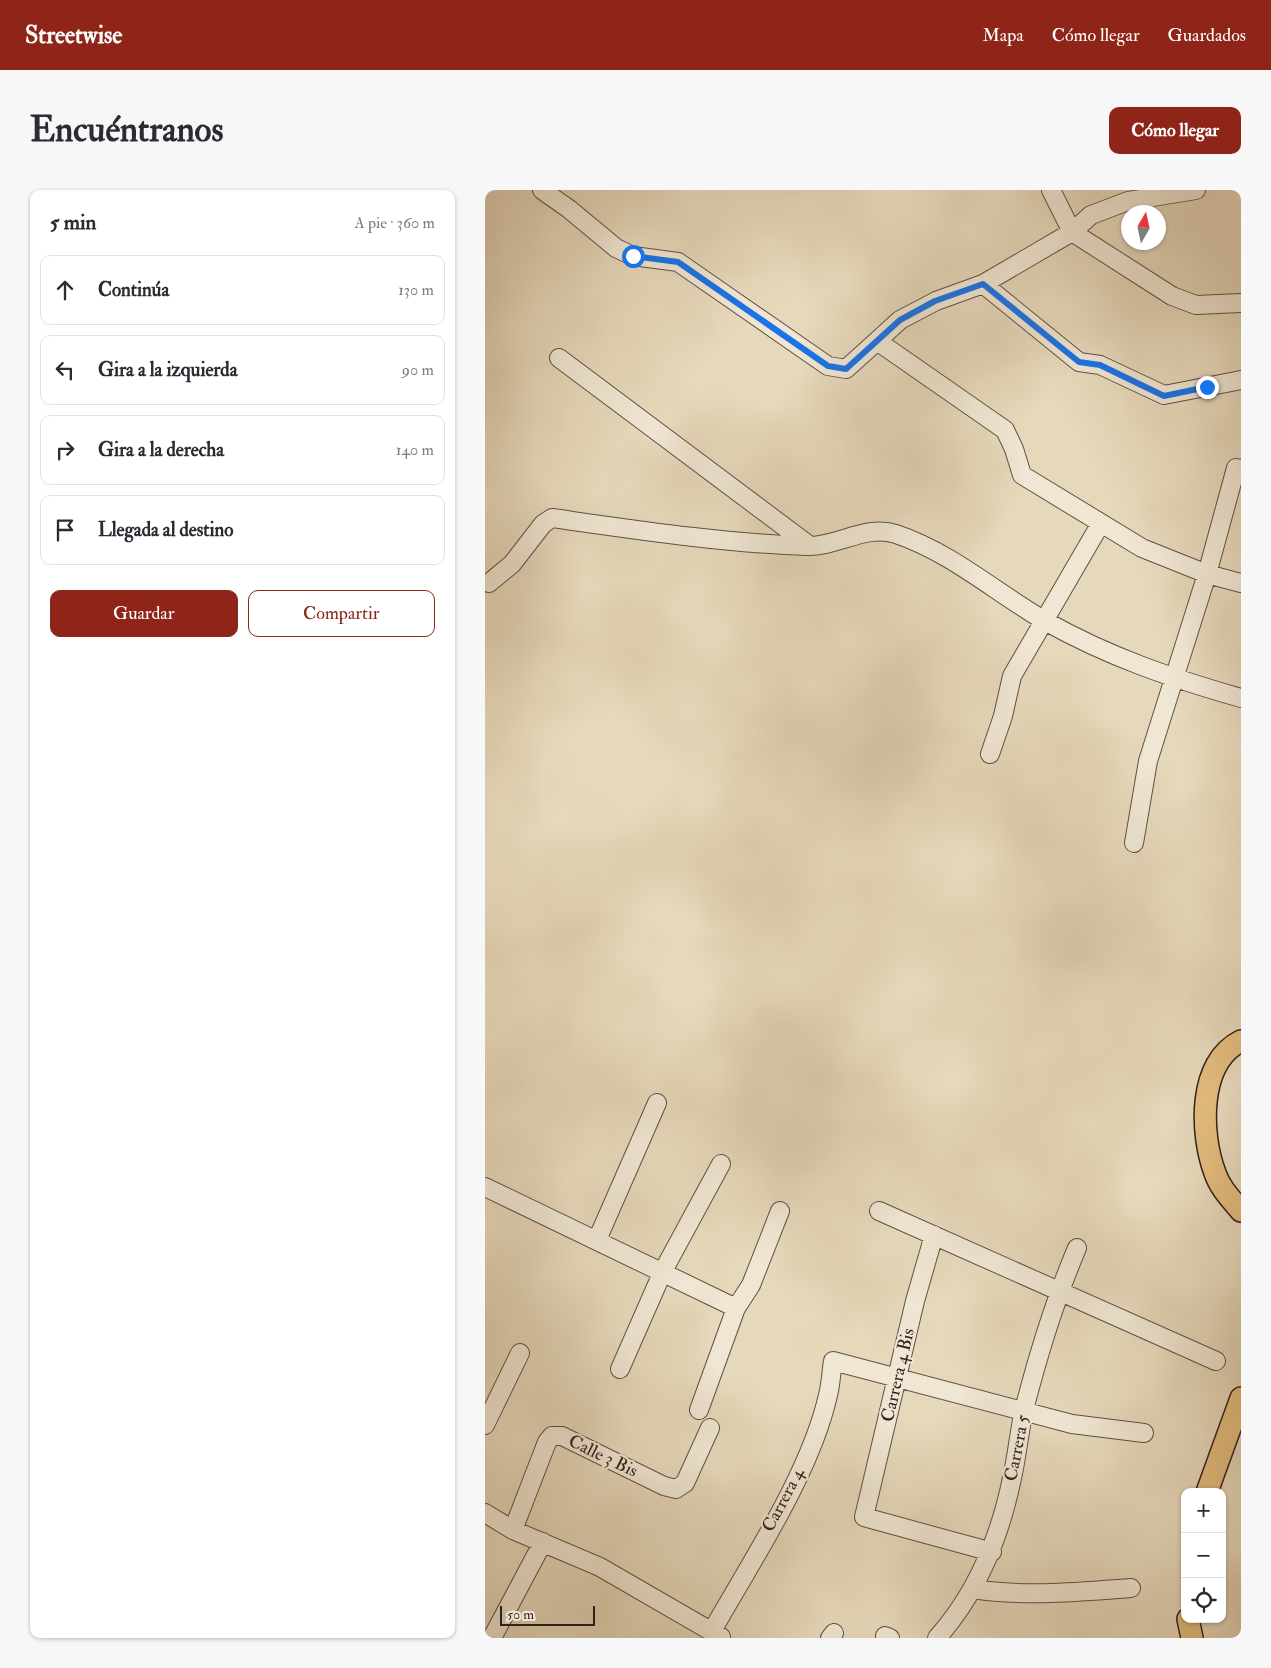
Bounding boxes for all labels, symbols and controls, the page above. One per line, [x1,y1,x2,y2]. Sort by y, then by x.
text: Streetwise [25,20,122,51]
text: Mapa [983,24,1024,47]
text: Cómo llegar [1052,24,1140,47]
text: Guardados [1168,24,1246,47]
button: Cómo llegar [1109,107,1241,154]
text: Encuéntranos [30,108,223,152]
north arrow [1121,205,1166,250]
text: 5 min [50,209,96,236]
text: A pie · 360 m [355,213,435,233]
route start [622,245,645,268]
icon: ahead [51,276,79,304]
text: Continúa [98,278,169,302]
text: 130 m [398,280,434,300]
icon: left [51,356,79,384]
text: Gira a la izquierda [98,358,237,382]
text: 90 m [402,360,434,380]
route end [1196,376,1219,399]
icon: right [51,436,79,464]
text: Gira a la derecha [98,438,224,462]
text: 140 m [396,440,434,460]
icon: arrive [51,516,79,544]
text: Llegada al destino [98,518,233,542]
button: Guardar [50,590,238,637]
button: Compartir [248,590,435,637]
street label: Carrera 4 Bis [876,1326,920,1424]
street label: Carrera 5 [999,1413,1035,1483]
street label: Calle 3 Bis [565,1429,641,1483]
street label: Carrera 4 [757,1463,810,1536]
map controls [1181,1488,1226,1623]
button: + [1181,1488,1226,1533]
button: − [1181,1533,1226,1578]
button: locate [1181,1578,1226,1623]
scale bar [500,1603,595,1626]
text: 50 m [507,1606,534,1623]

